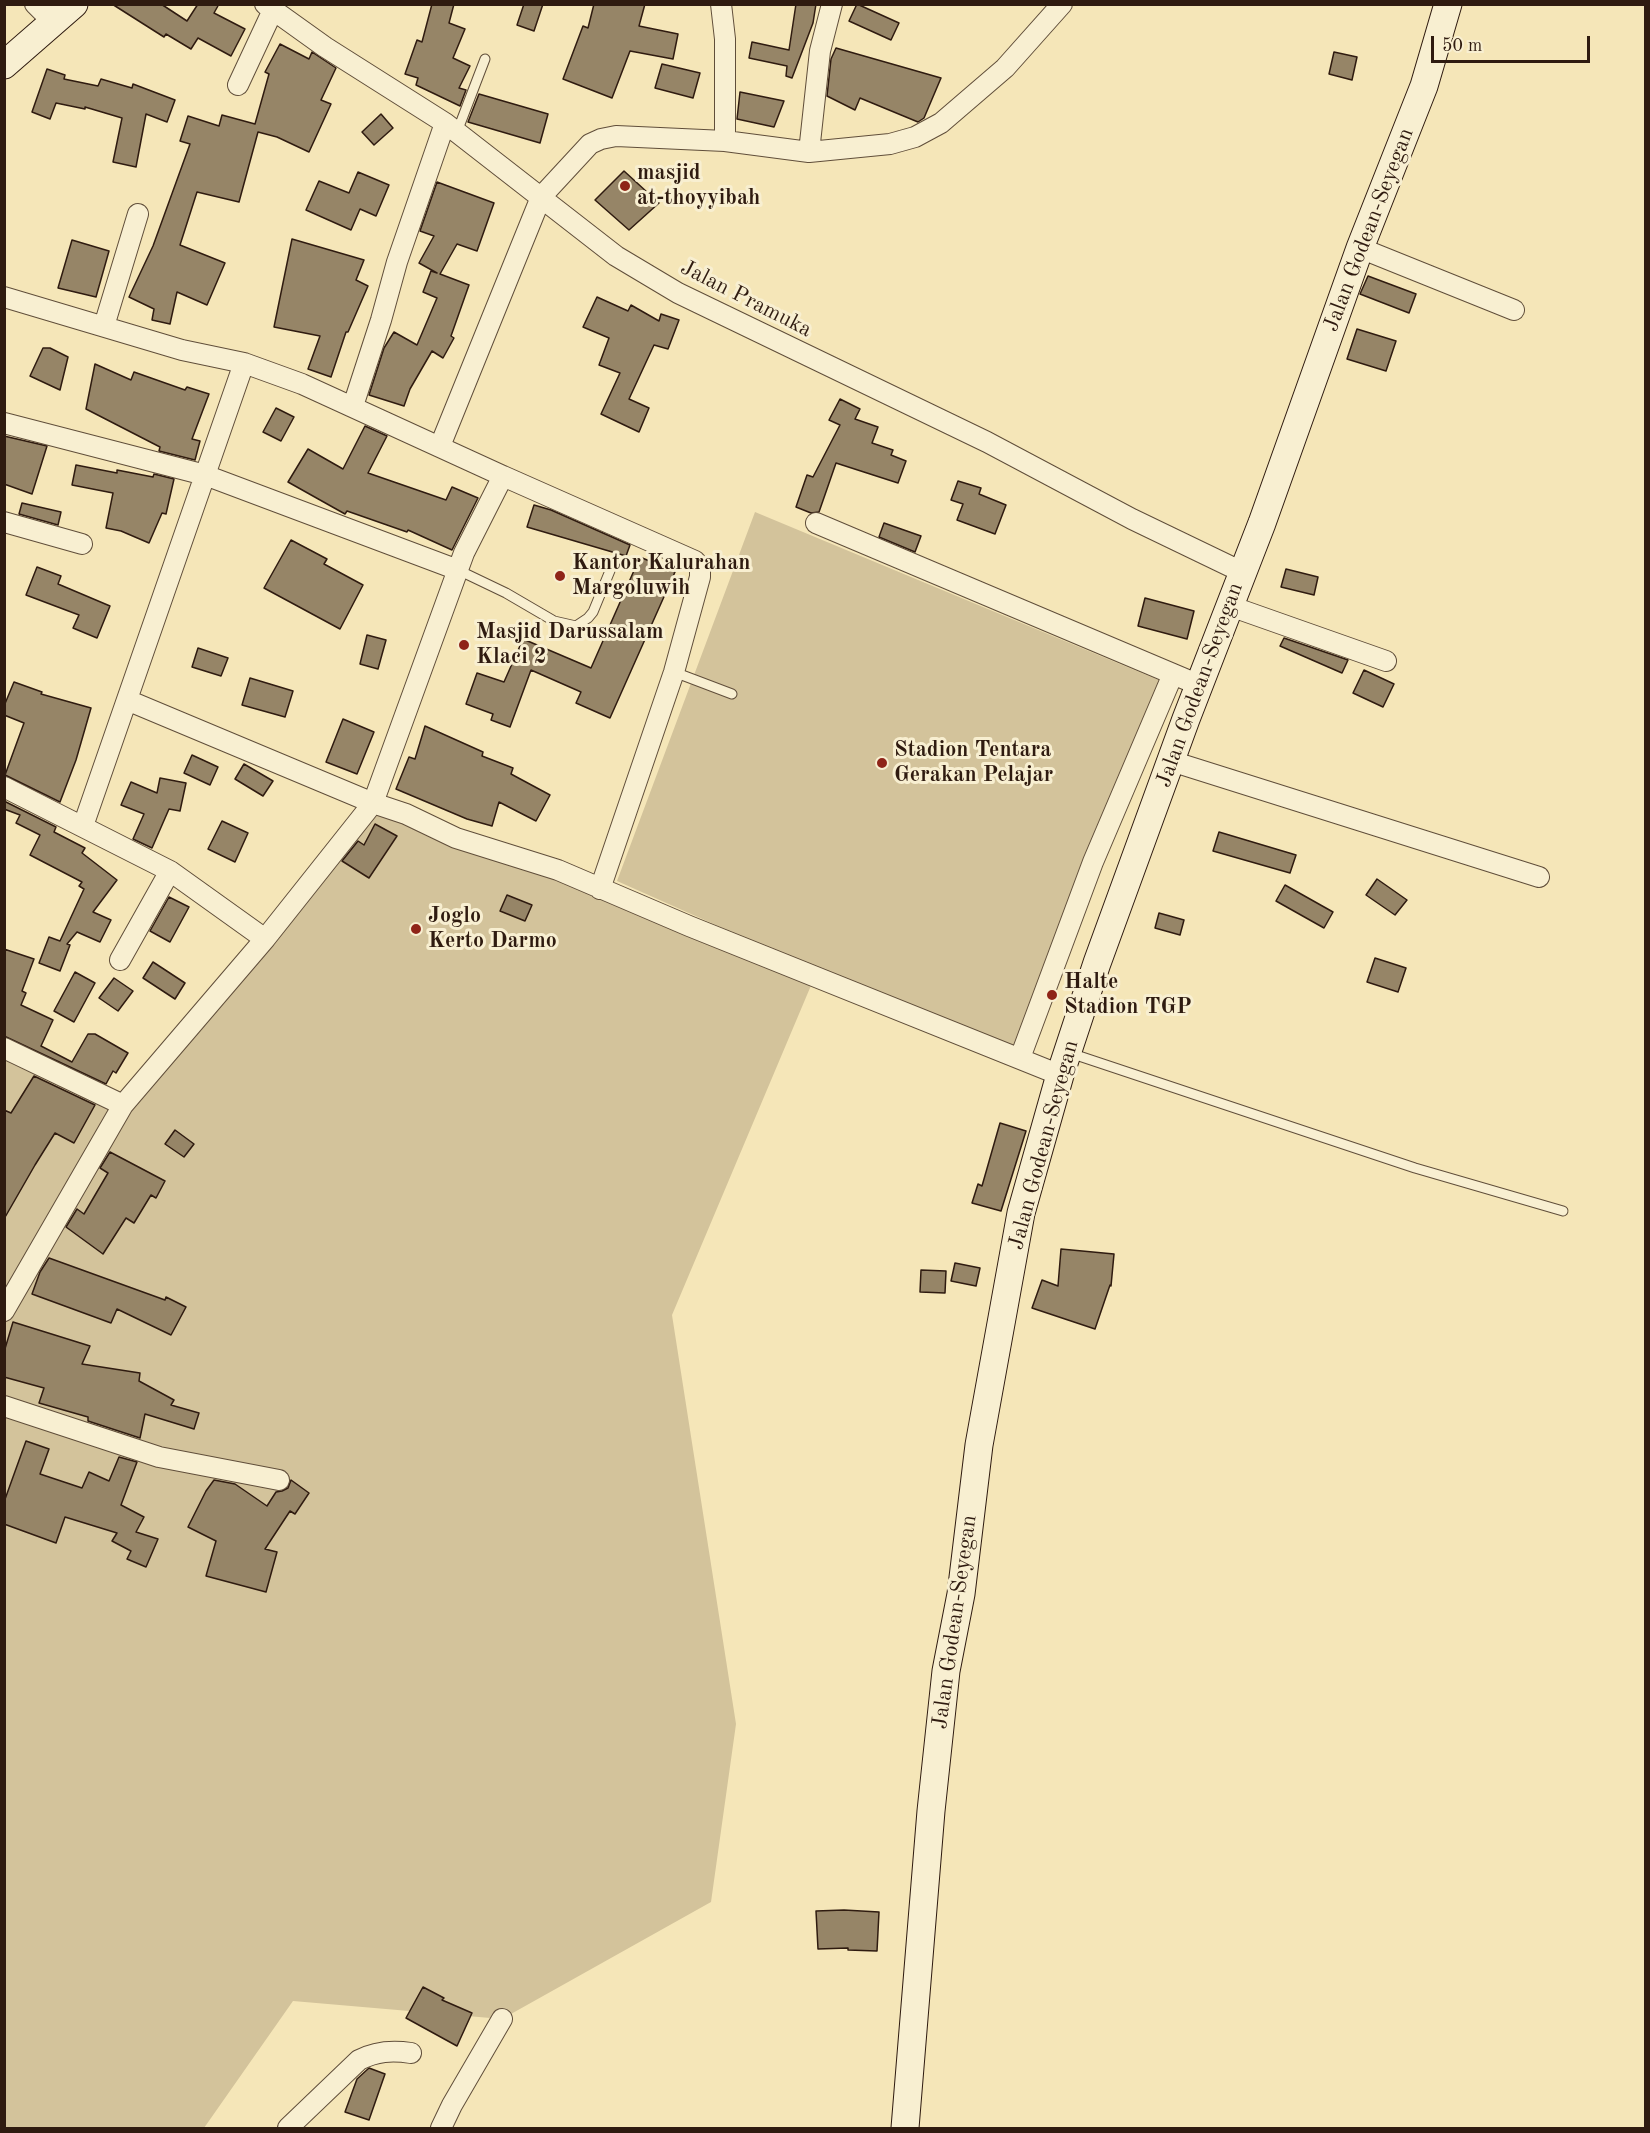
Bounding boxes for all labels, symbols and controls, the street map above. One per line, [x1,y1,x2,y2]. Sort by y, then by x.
scale bar [1434,24,1593,62]
text: 50 m [1442,37,1482,55]
street label: Jalan Godean-Seyegan [1318,124,1420,336]
place label: masjid at-thoyyibah [637,160,760,212]
marker: masjid at-thoyyibah [618,179,632,193]
street label: Jalan Pramuka [676,255,816,343]
place label: Kantor Kalurahan Margoluwih [572,550,751,602]
marker: Kantor Kalurahan Margoluwih [553,569,567,583]
street label: Jalan Godean-Seyegan [1151,579,1249,791]
place label: Masjid Darussalam Klaci 2 [476,619,664,670]
marker: Masjid Darussalam Klaci 2 [457,638,471,652]
place label: Stadion Tentara Gerakan Pelajar [894,737,1053,788]
marker: Stadion Tentara Gerakan Pelajar [875,756,889,770]
place label: Joglo Kerto Darmo [428,903,557,954]
marker: Joglo Kerto Darmo [409,922,423,936]
place label: Halte Stadion TGP [1064,969,1192,1020]
marker: Halte Stadion TGP [1045,988,1059,1002]
street label: Jalan Godean-Seyegan [1003,1037,1085,1253]
street label: Jalan Godean-Seyegan [927,1513,983,1731]

